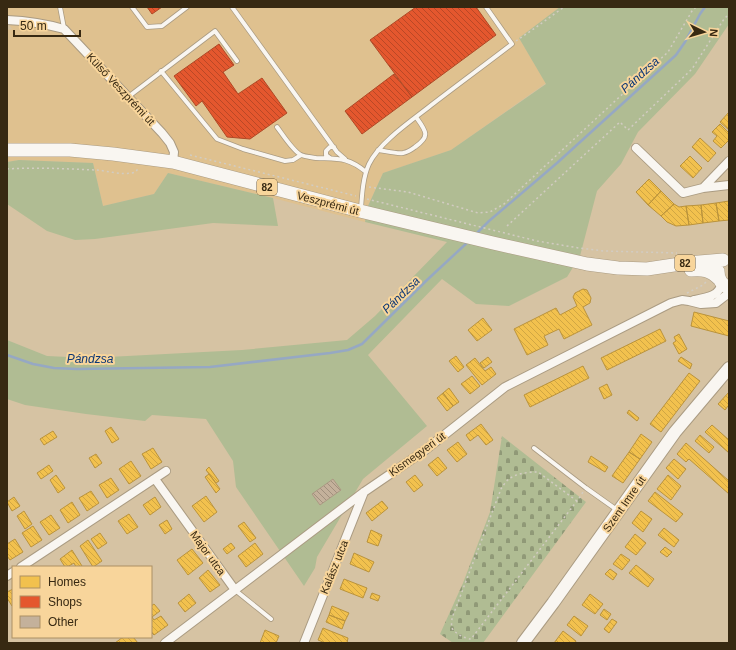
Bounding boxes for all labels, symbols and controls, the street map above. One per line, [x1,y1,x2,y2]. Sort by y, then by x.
scale bar [14,12,80,38]
north arrow [684,12,724,52]
text: 50 m [20,19,47,33]
text: N [708,28,720,37]
street label: Külső Veszprémi út [85,50,157,128]
water label: Pándzsa [618,54,662,96]
road number: 82 [257,179,277,195]
street label: Veszprémi út [296,189,360,217]
road number: 82 [675,255,695,271]
water label: Pándzsa [379,274,423,316]
water label: Pándzsa [67,352,114,366]
street label: Kismegyeri út [387,430,447,478]
street label: Szent Imre út [600,474,648,534]
street label: Major utca [188,529,228,578]
street label: Kalász utca [318,538,351,596]
legend [12,566,152,638]
text: Homes [48,575,86,589]
text: Shops [48,595,82,609]
text: Other [48,615,78,629]

